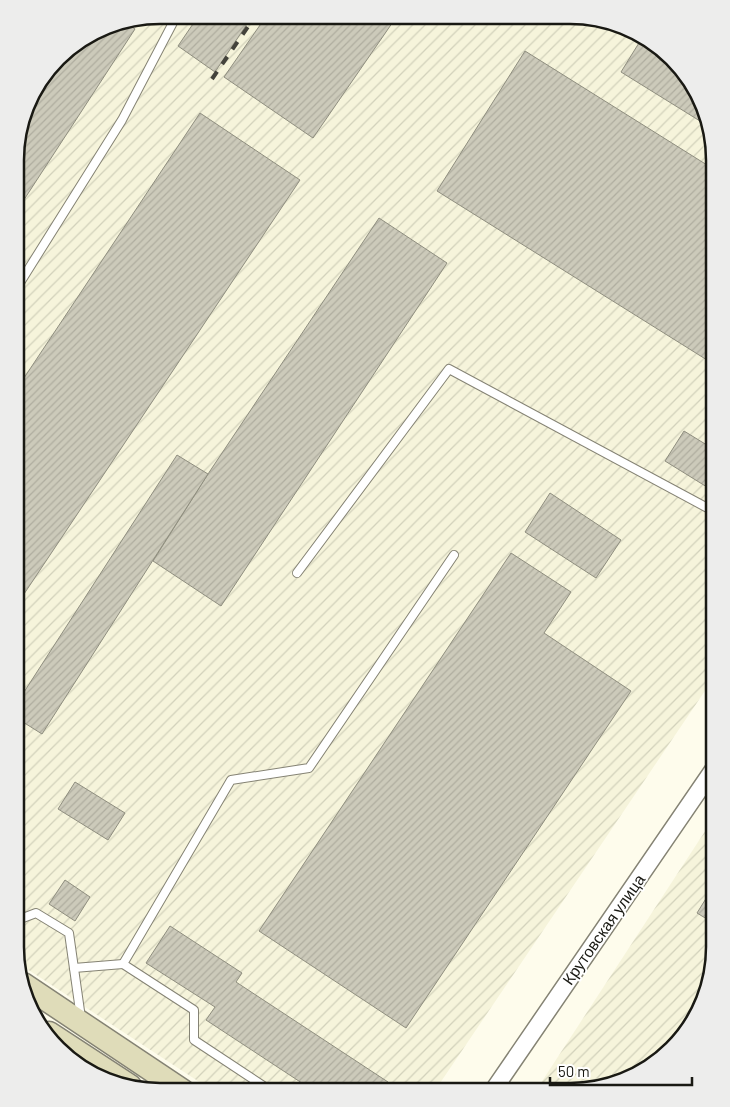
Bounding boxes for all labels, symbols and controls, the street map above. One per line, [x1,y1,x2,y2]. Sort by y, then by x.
street label: Крутовская улица [558,870,648,988]
scale bar [550,1054,692,1086]
text: 50 m [558,1062,590,1080]

